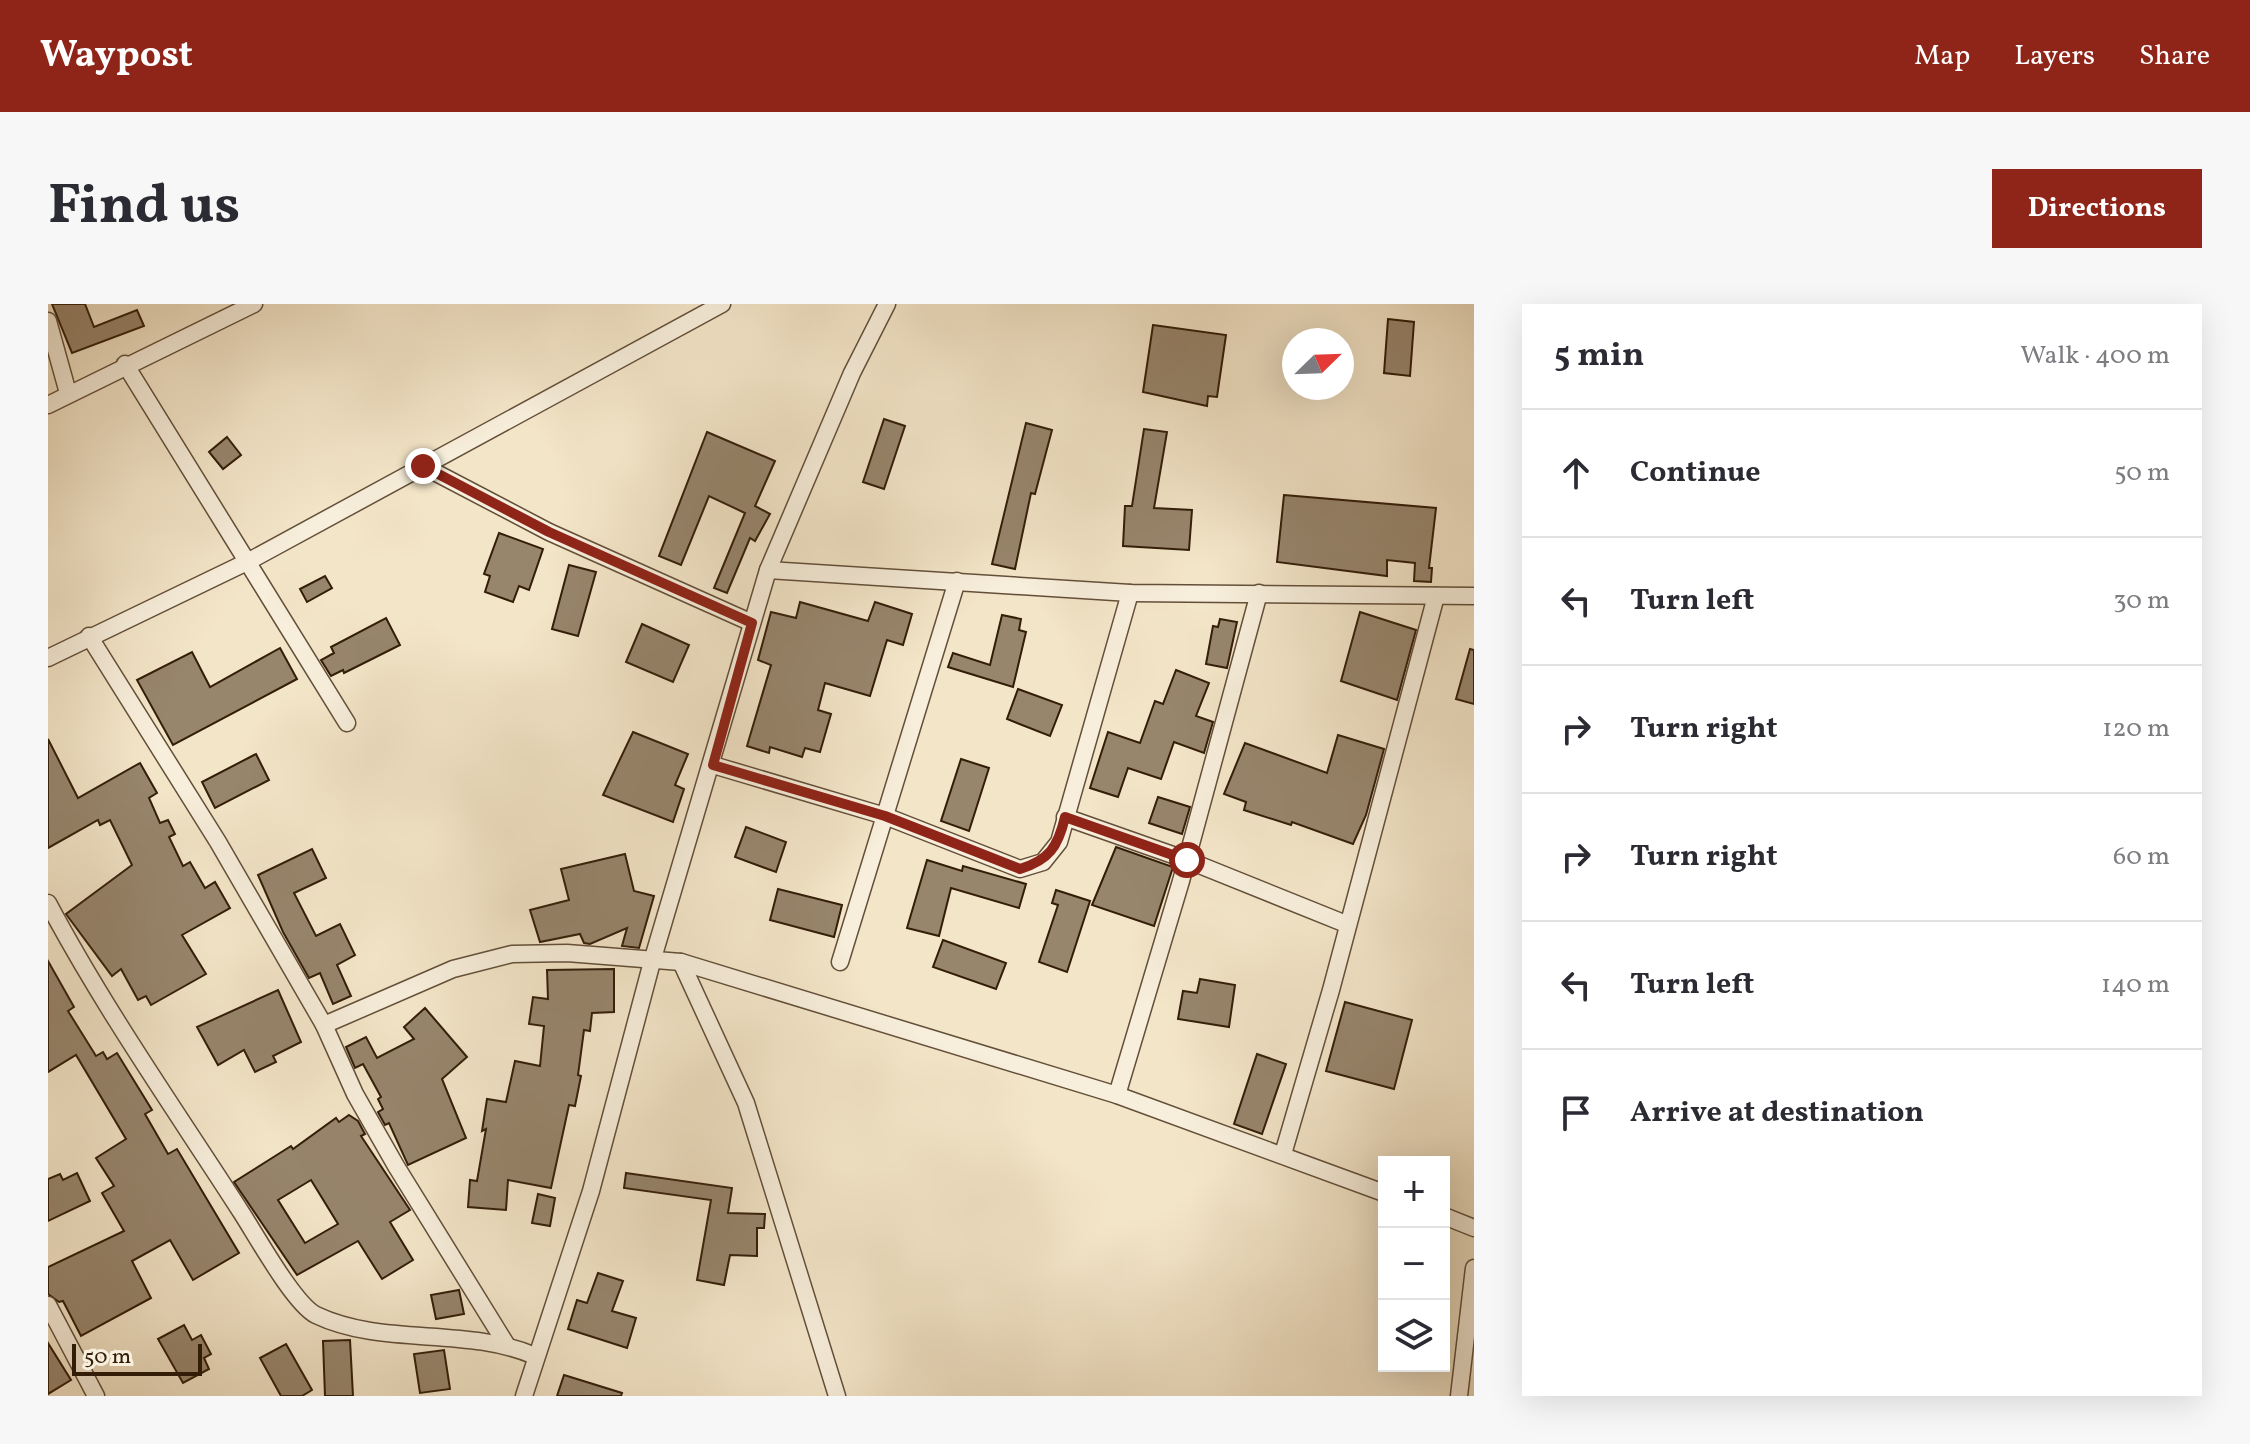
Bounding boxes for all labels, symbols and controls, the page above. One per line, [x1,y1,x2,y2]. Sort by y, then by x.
text: Waypost [40,30,193,83]
text: Map [1914,37,1970,76]
text: Layers [2014,37,2095,76]
text: Share [2139,37,2210,76]
text: Find us [48,169,240,247]
button: Directions [1992,169,2202,248]
north arrow [1282,328,1354,400]
text: 5 min [1554,333,1644,380]
text: Walk · 400 m [2020,338,2170,374]
route end [405,448,441,484]
icon: ahead [1554,451,1598,495]
text: Continue [1630,452,1761,494]
text: 50 m [2114,455,2170,491]
icon: left [1554,579,1598,623]
text: Turn left [1630,580,1754,622]
text: 30 m [2113,583,2170,619]
icon: right [1554,707,1598,751]
text: Turn right [1630,708,1778,750]
text: 120 m [2102,711,2170,747]
icon: right [1554,835,1598,879]
text: Turn right [1630,836,1778,878]
text: 60 m [2113,839,2170,875]
route start [1169,842,1205,878]
icon: left [1554,963,1598,1007]
text: Turn left [1630,964,1754,1006]
text: 140 m [2101,967,2170,1003]
icon: arrive [1554,1091,1598,1135]
text: Arrive at destination [1630,1092,1924,1134]
map controls [1378,1156,1450,1372]
button: + [1378,1156,1450,1228]
button: − [1378,1228,1450,1300]
button: layers [1378,1300,1450,1372]
scale bar [72,1340,202,1376]
text: 50 m [84,1342,131,1373]

